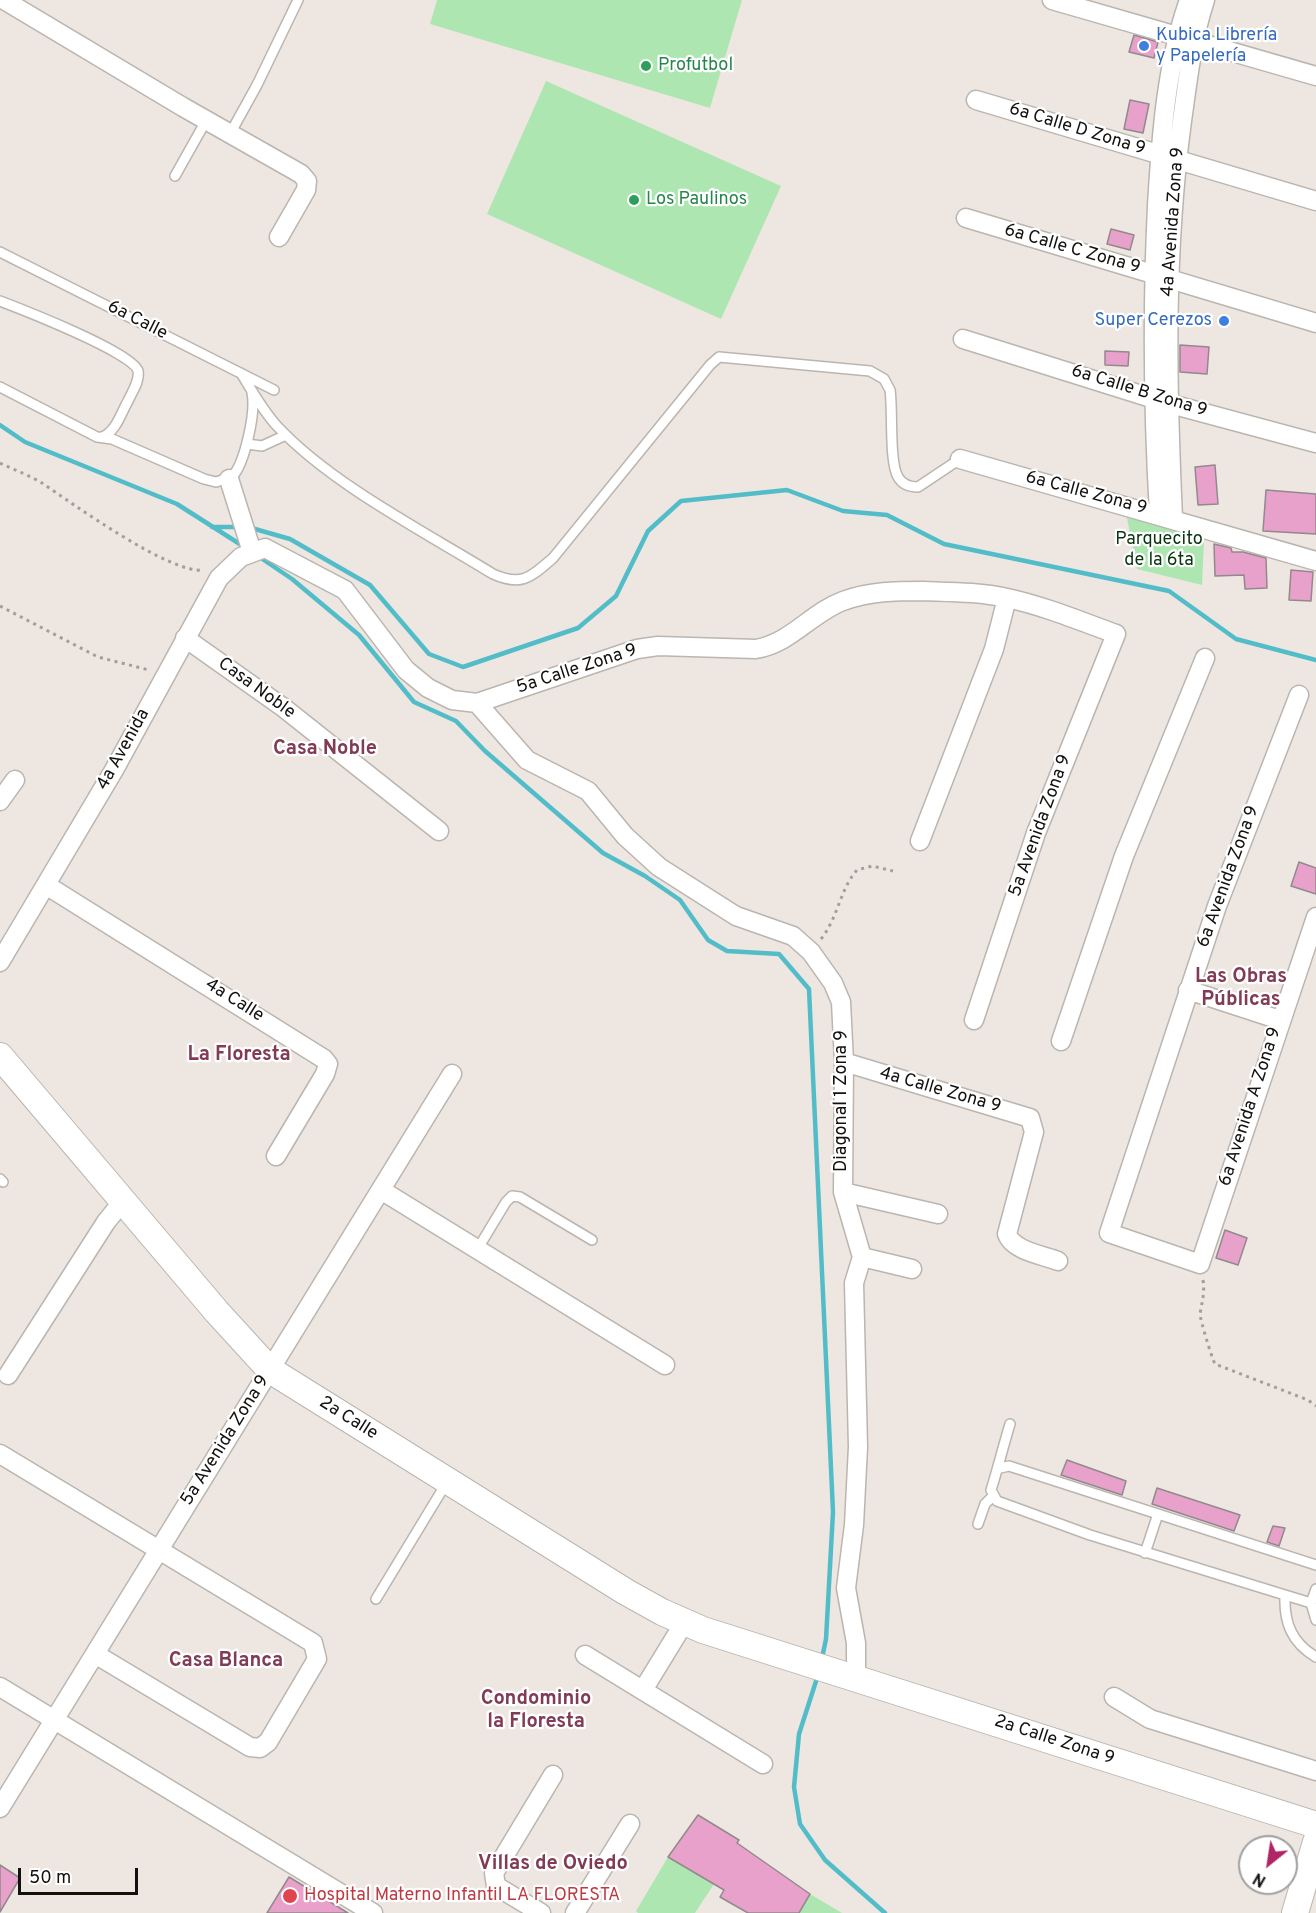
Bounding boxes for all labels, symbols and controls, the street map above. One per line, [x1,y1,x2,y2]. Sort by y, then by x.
place label: Kubica Librería y Papelería [1156,25,1277,68]
marker: Kubica Librería y Papelería [1137,39,1151,53]
place label: Profutbol [658,55,733,77]
marker: Profutbol [639,59,653,73]
street label: 6a Calle D Zona 9 [1006,99,1148,161]
street label: 4a Avenida Zona 9 [1158,147,1190,297]
place label: Los Paulinos [646,189,747,211]
marker: Los Paulinos [627,193,641,207]
street label: 6a Calle C Zona 9 [1001,220,1143,280]
street label: 6a Calle [103,297,171,345]
place label: Super Cerezos [1095,310,1212,332]
marker: Super Cerezos [1217,314,1231,328]
street label: 6a Calle B Zona 9 [1068,361,1210,423]
street label: 6a Calle Zona 9 [1023,467,1149,521]
park label: Parquecito de la 6ta [1115,529,1203,572]
street label: 5a Calle Zona 9 [514,640,640,700]
street label: Casa Noble [213,654,299,724]
street label: 4a Avenida [93,706,155,794]
district label: Casa Noble [273,738,377,762]
street label: 5a Avenida Zona 9 [1005,752,1077,900]
street label: 6a Avenida Zona 9 [1193,803,1265,951]
district label: Las Obras Públicas [1195,966,1287,1013]
street label: 4a Calle [201,975,267,1027]
street label: 6a Avenida A Zona 9 [1215,1025,1287,1189]
street label: Diagonal 1 Zona 9 [831,1030,853,1172]
district label: La Floresta [187,1044,291,1068]
street label: 4a Calle Zona 9 [877,1063,1003,1119]
street label: 5a Avenida Zona 9 [177,1372,275,1510]
street label: 2a Calle [315,1393,381,1445]
district label: Casa Blanca [169,1650,283,1674]
district label: Condominio la Floresta [481,1688,591,1735]
street label: 2a Calle Zona 9 [991,1711,1117,1771]
north arrow [1238,1835,1298,1895]
district label: Villas de Oviedo [478,1853,628,1877]
scale bar [21,1856,141,1894]
text: 50 m [29,1867,71,1890]
text: N [1250,1867,1270,1890]
place label: Hospital Materno Infantil LA FLORESTA [304,1885,620,1907]
marker: Hospital Materno Infantil LA FLORESTA [281,1887,299,1905]

